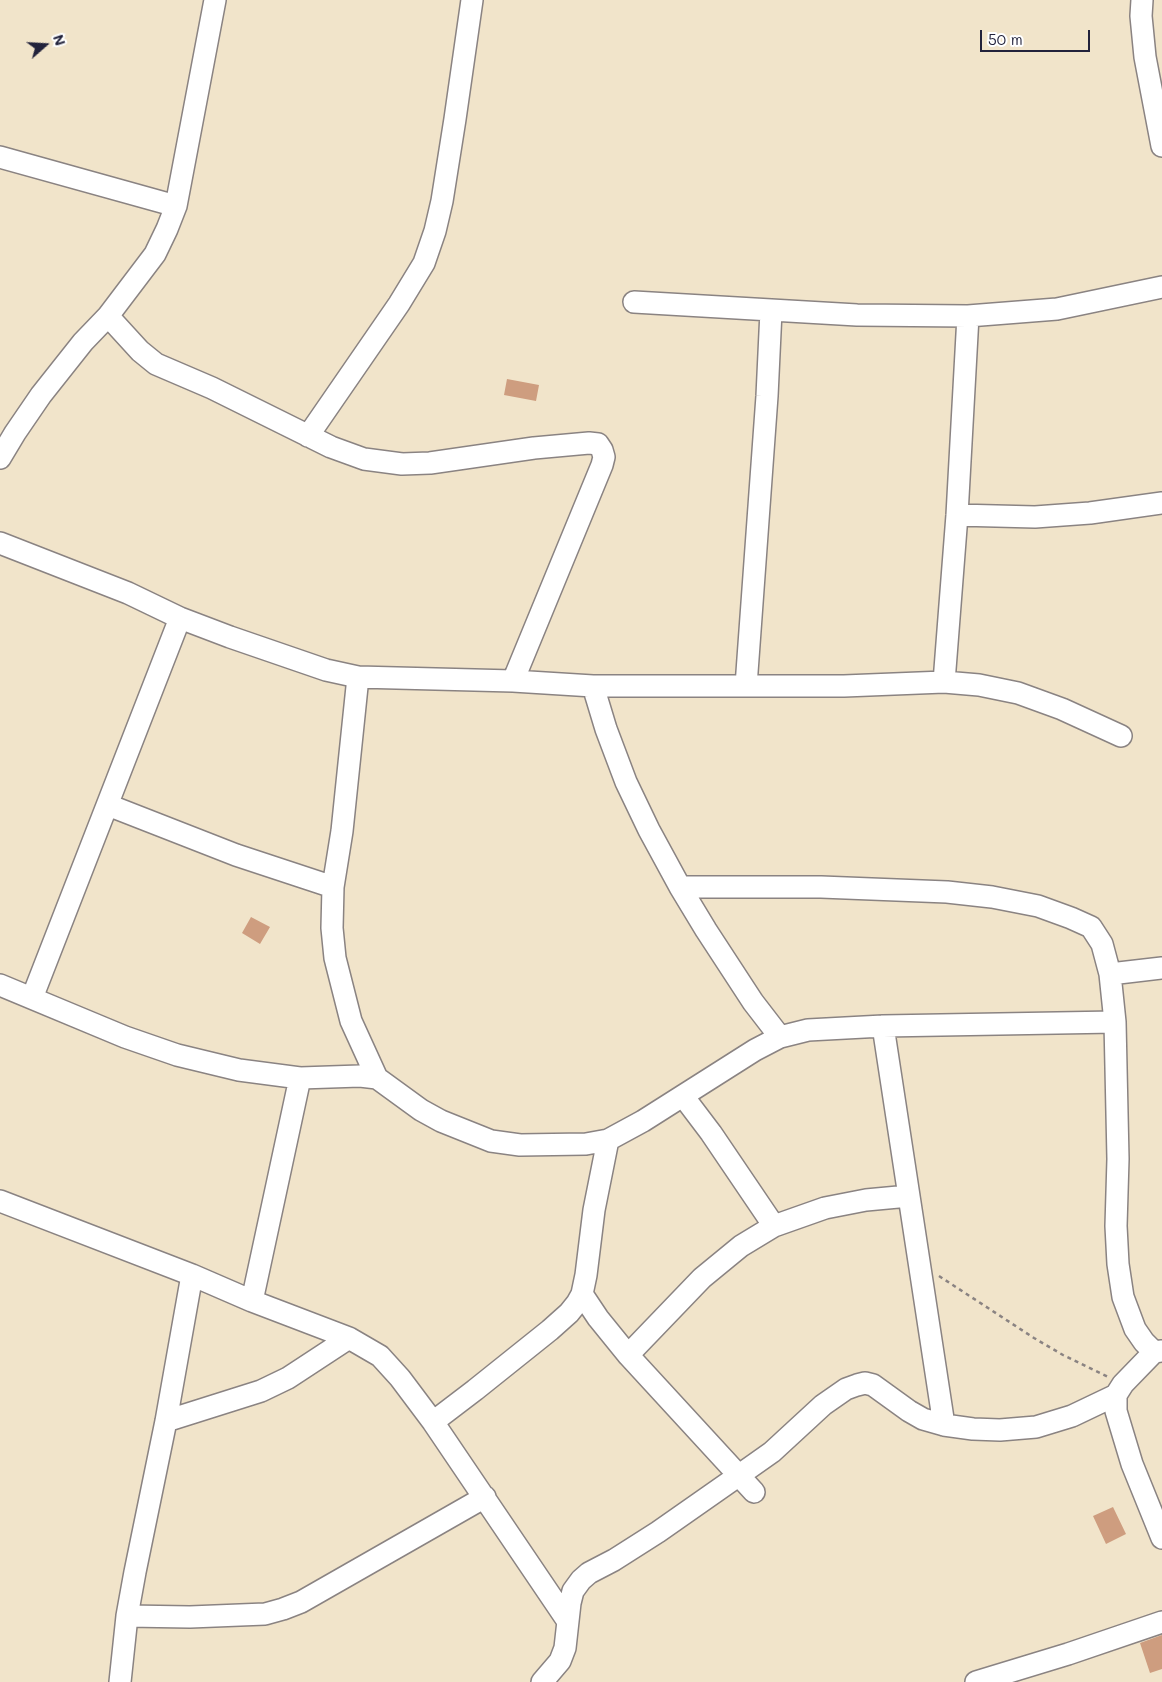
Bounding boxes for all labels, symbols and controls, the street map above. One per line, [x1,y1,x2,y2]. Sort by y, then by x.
north arrow [20,20,70,70]
scale bar [982,20,1092,52]
text: 50 m [988,29,1023,49]
text: N [49,32,70,48]

